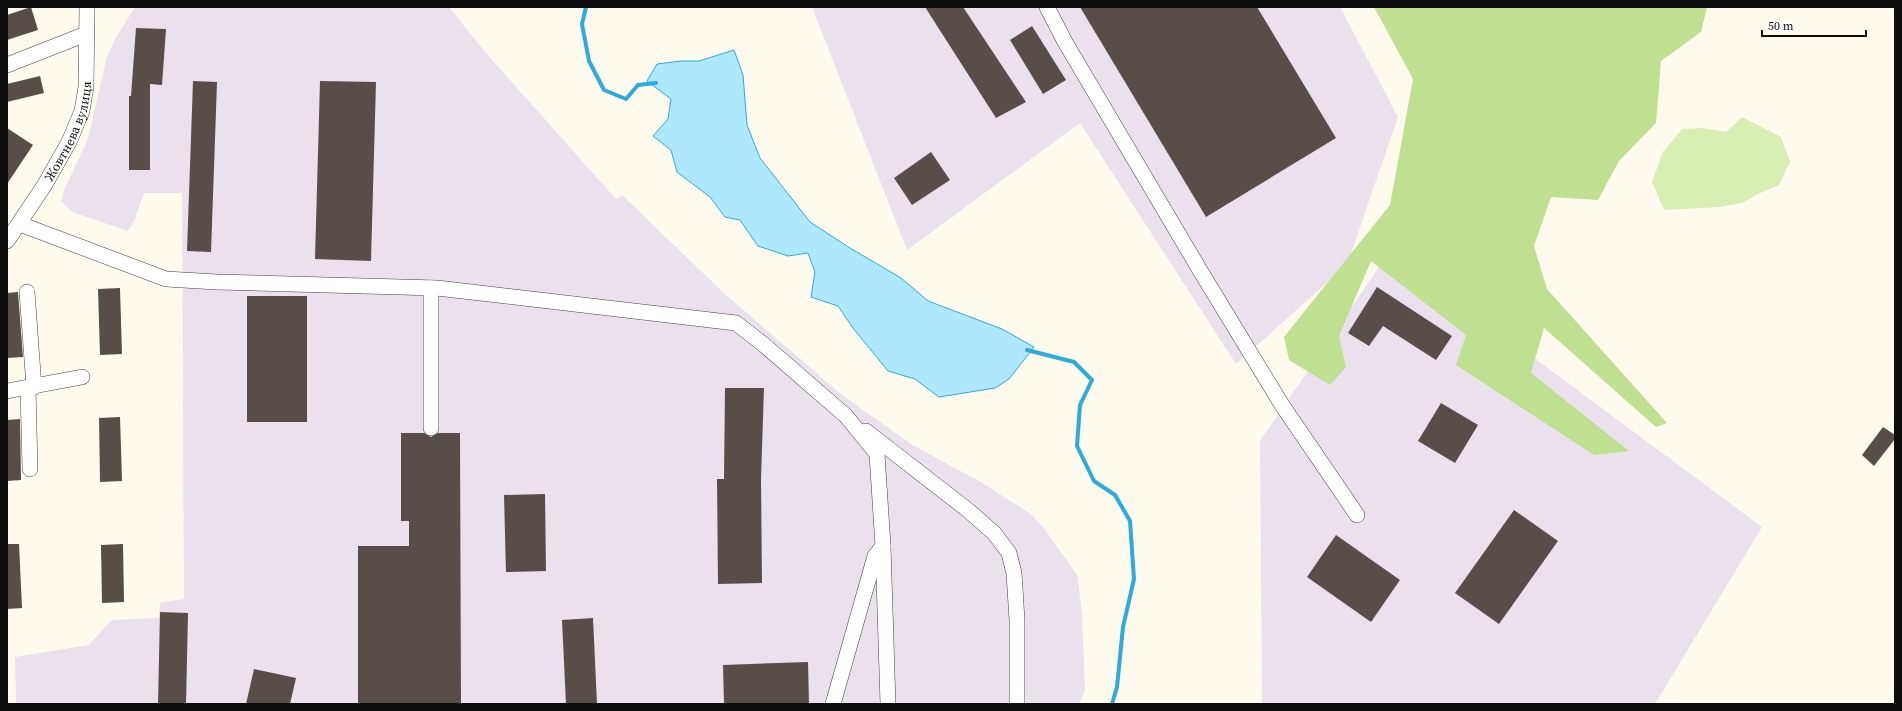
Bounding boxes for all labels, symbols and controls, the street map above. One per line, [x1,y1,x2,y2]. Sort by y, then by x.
scale bar [1762,12,1866,38]
text: 50 m [1768,18,1794,34]
street label: Жовтнева вулиця [41,81,95,184]

